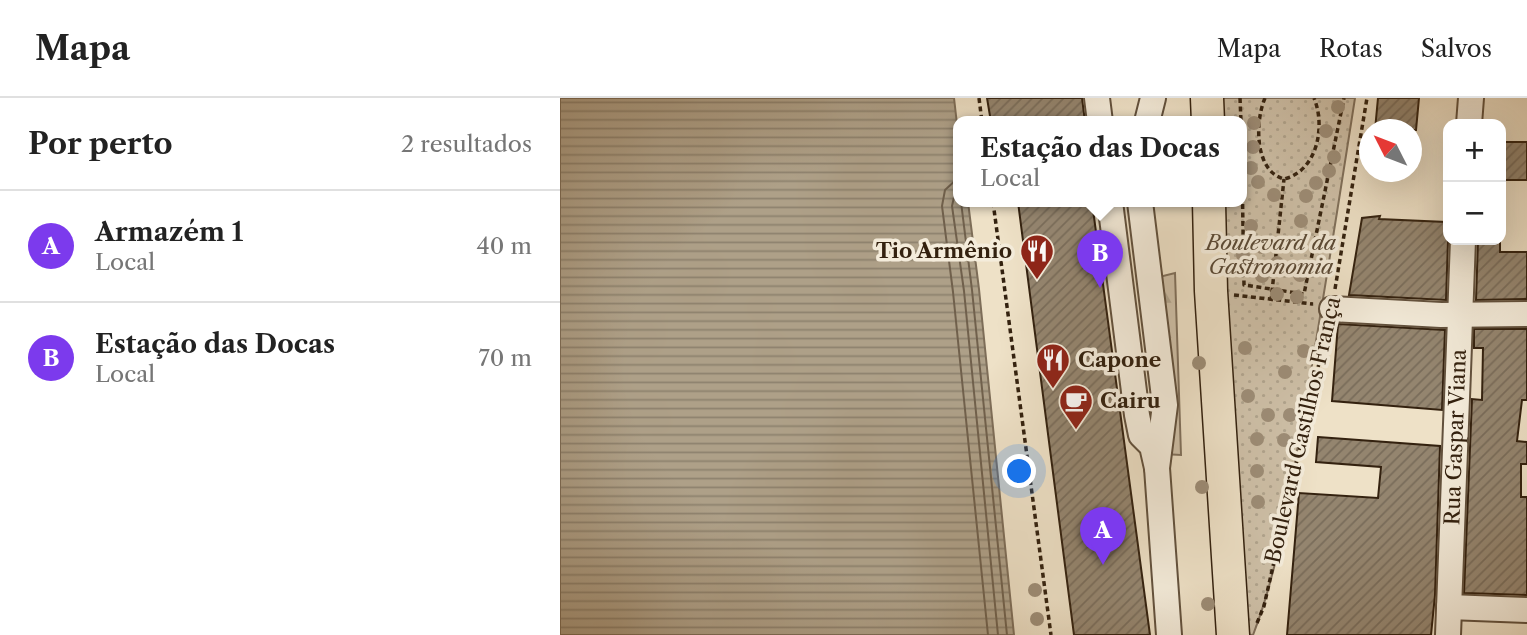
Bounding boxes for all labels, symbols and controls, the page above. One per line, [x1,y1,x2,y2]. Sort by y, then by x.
text: Mapa [35,28,130,69]
text: Mapa [1217,34,1281,63]
text: Rotas [1319,34,1383,63]
text: Salvos [1421,34,1492,63]
popup [953,116,1247,207]
north arrow [1359,119,1422,182]
map controls [1443,119,1506,245]
button: + [1443,119,1506,182]
text: Por perto [28,125,173,162]
text: 2 resultados [401,130,532,158]
text: Estação das Docas [980,132,1220,164]
text: Local [980,164,1040,192]
button: − [1443,182,1506,245]
text: Armazém 1 [95,216,243,248]
pin: B [1077,230,1123,288]
park label: Boulevard da Gastronomia [1204,230,1337,279]
text: A [42,232,60,260]
text: 40 m [477,232,532,260]
restaurant icon: Tio Armênio [1018,232,1056,281]
place label: Tio Armênio [876,238,1012,263]
text: Local [95,248,155,276]
street label: Boulevard Castilhos França [1260,293,1346,566]
text: Estação das Docas [95,328,335,360]
restaurant icon: Capone [1034,341,1072,390]
text: B [42,344,60,372]
text: 70 m [479,344,532,372]
place label: Capone [1078,347,1161,372]
street label: Rua Gaspar Viana [1439,348,1471,526]
text: Local [95,360,155,388]
cafe icon: Cairu [1057,382,1095,431]
place label: Cairu [1100,388,1161,413]
your location [1002,454,1036,488]
pin: A [1080,507,1126,565]

